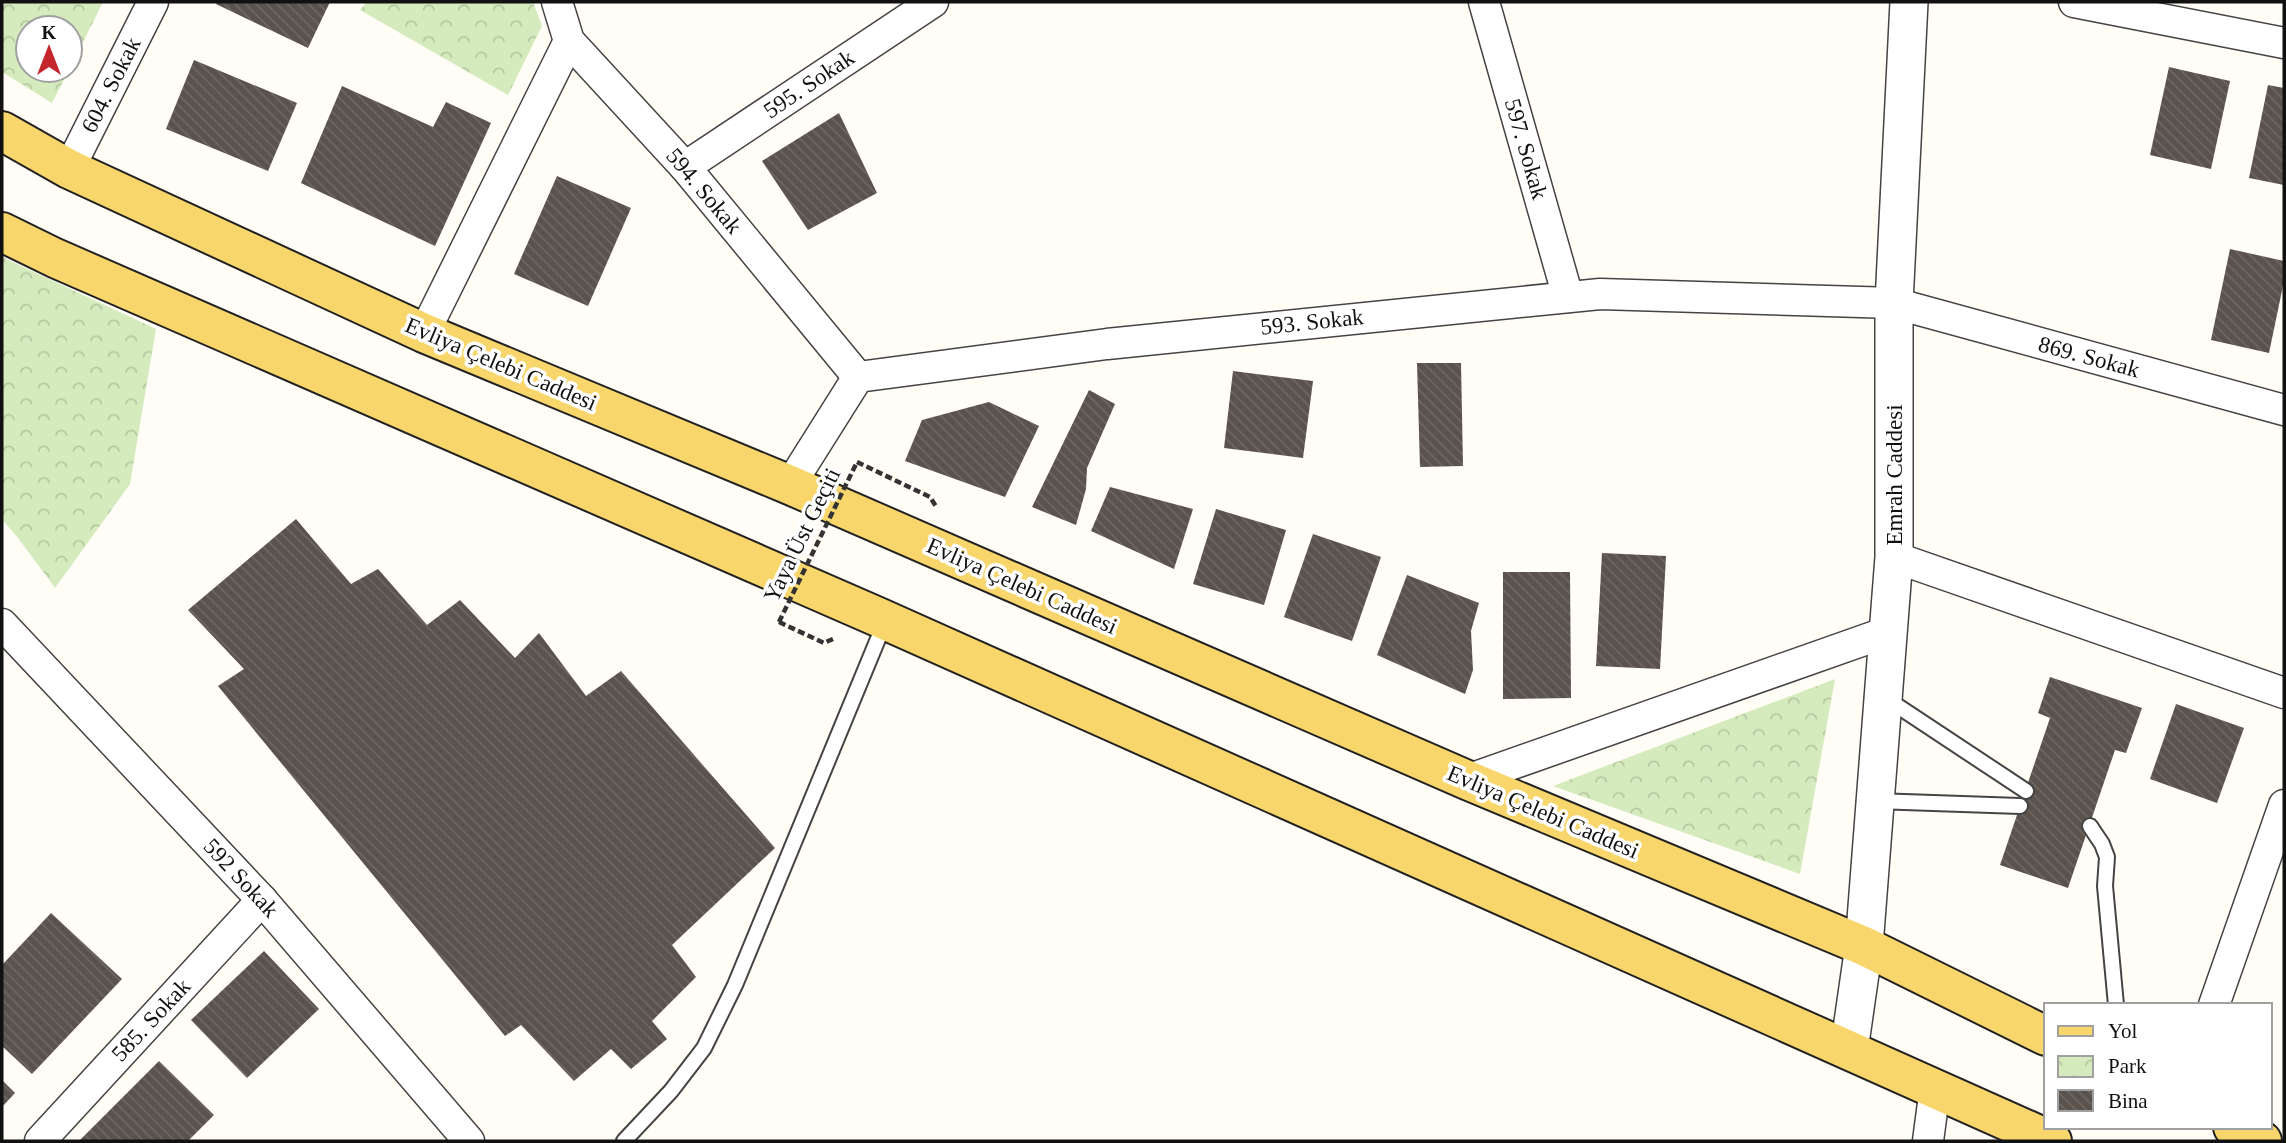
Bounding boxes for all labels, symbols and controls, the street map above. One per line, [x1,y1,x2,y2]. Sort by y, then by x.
north arrow [14,14,84,84]
text: K [42,22,57,43]
street label: 604. Sokak [76,33,146,137]
street label: 595. Sokak [759,44,859,123]
street label: 597. Sokak [1500,96,1552,203]
street label: 594. Sokak [661,143,747,239]
street label: 593. Sokak [1259,304,1365,340]
street label: Evliya Çelebi Caddesi [401,312,601,416]
street label: 869. Sokak [2036,332,2143,383]
street label: Emrah Caddesi [1882,404,1907,546]
street label: Yaya Üst Geçiti [759,464,845,606]
street label: Evliya Çelebi Caddesi [923,533,1121,639]
street label: Evliya Çelebi Caddesi [1443,760,1643,864]
street label: 592 Sokak [199,834,284,923]
street label: 585. Sokak [107,973,196,1066]
legend [2044,1003,2272,1129]
text: Yol [2108,1019,2138,1043]
text: Park [2108,1054,2147,1078]
text: Bina [2108,1089,2148,1113]

